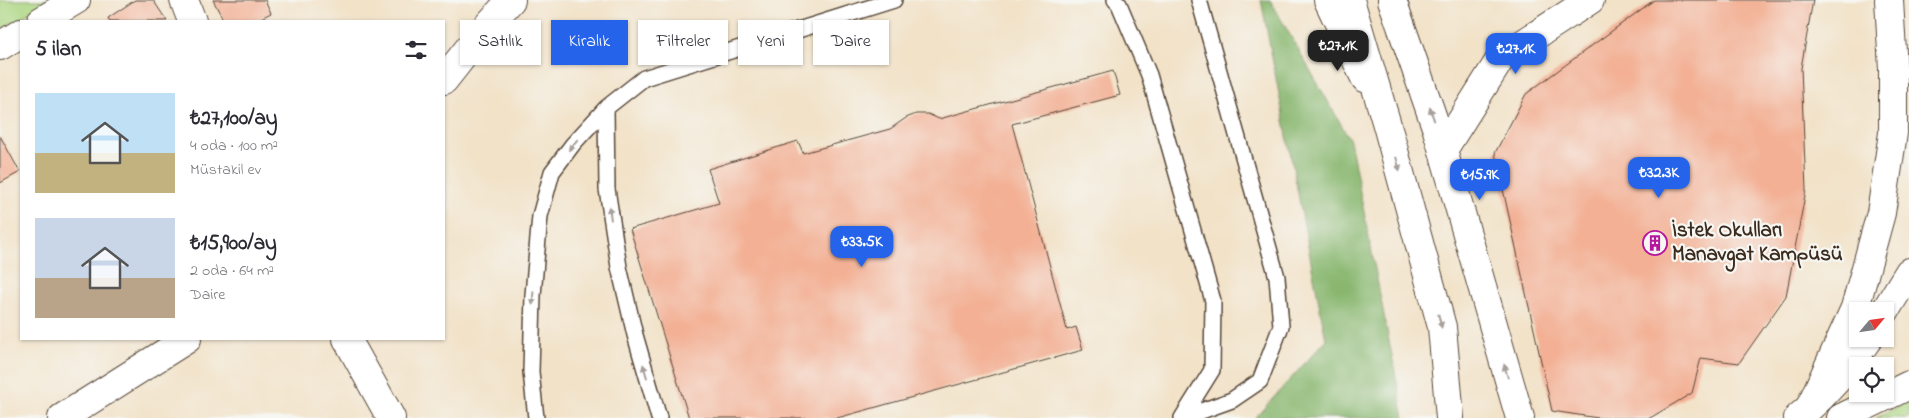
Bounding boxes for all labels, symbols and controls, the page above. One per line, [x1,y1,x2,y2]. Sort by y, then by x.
chip: Satılık [460,20,541,65]
chip: Kiralık [551,20,628,65]
chip: Filtreler [638,20,728,65]
chip: Yeni [738,20,803,65]
chip: Daire [813,20,889,65]
pin: ₺27.1K [1297,30,1379,72]
pin: ₺27.1K [1475,32,1557,75]
text: ₺27.1K [1319,34,1357,58]
text: 5 ilan [35,35,81,65]
icon: filters [402,36,430,64]
text: ₺27.1K [1497,37,1535,61]
text: ₺27,100/ay [190,104,278,134]
one-way arrow [1427,107,1435,122]
icon: home [75,113,135,173]
text: 4 oda · 100 m² [190,134,278,158]
one-way arrow [568,138,579,151]
pin: ₺32.3K [1618,156,1700,199]
one-way arrow [1394,157,1402,172]
text: Müstakil ev [190,158,261,182]
pin: ₺15.9K [1439,158,1521,201]
text: ₺32.3K [1639,161,1679,185]
text: ₺15.9K [1461,163,1499,187]
one-way arrow [606,204,614,220]
place label: İstek Okulları Manavgat Kampüsü [1672,216,1843,272]
pin: ₺33.5K [821,226,903,268]
text: ₺15,900/ay [190,229,277,259]
text: ₺33.5K [841,230,883,254]
building icon: İstek Okulları Manavgat Kampüsü [1642,230,1668,256]
icon: home [75,238,135,298]
text: 2 oda · 64 m² [190,259,274,283]
text: Daire [190,283,225,307]
one-way arrow [529,290,537,306]
north arrow [1849,302,1894,348]
map controls [1849,302,1894,402]
one-way arrow [1436,314,1444,329]
button: locate [1849,357,1894,402]
one-way arrow [641,364,649,379]
one-way arrow [1502,364,1510,379]

